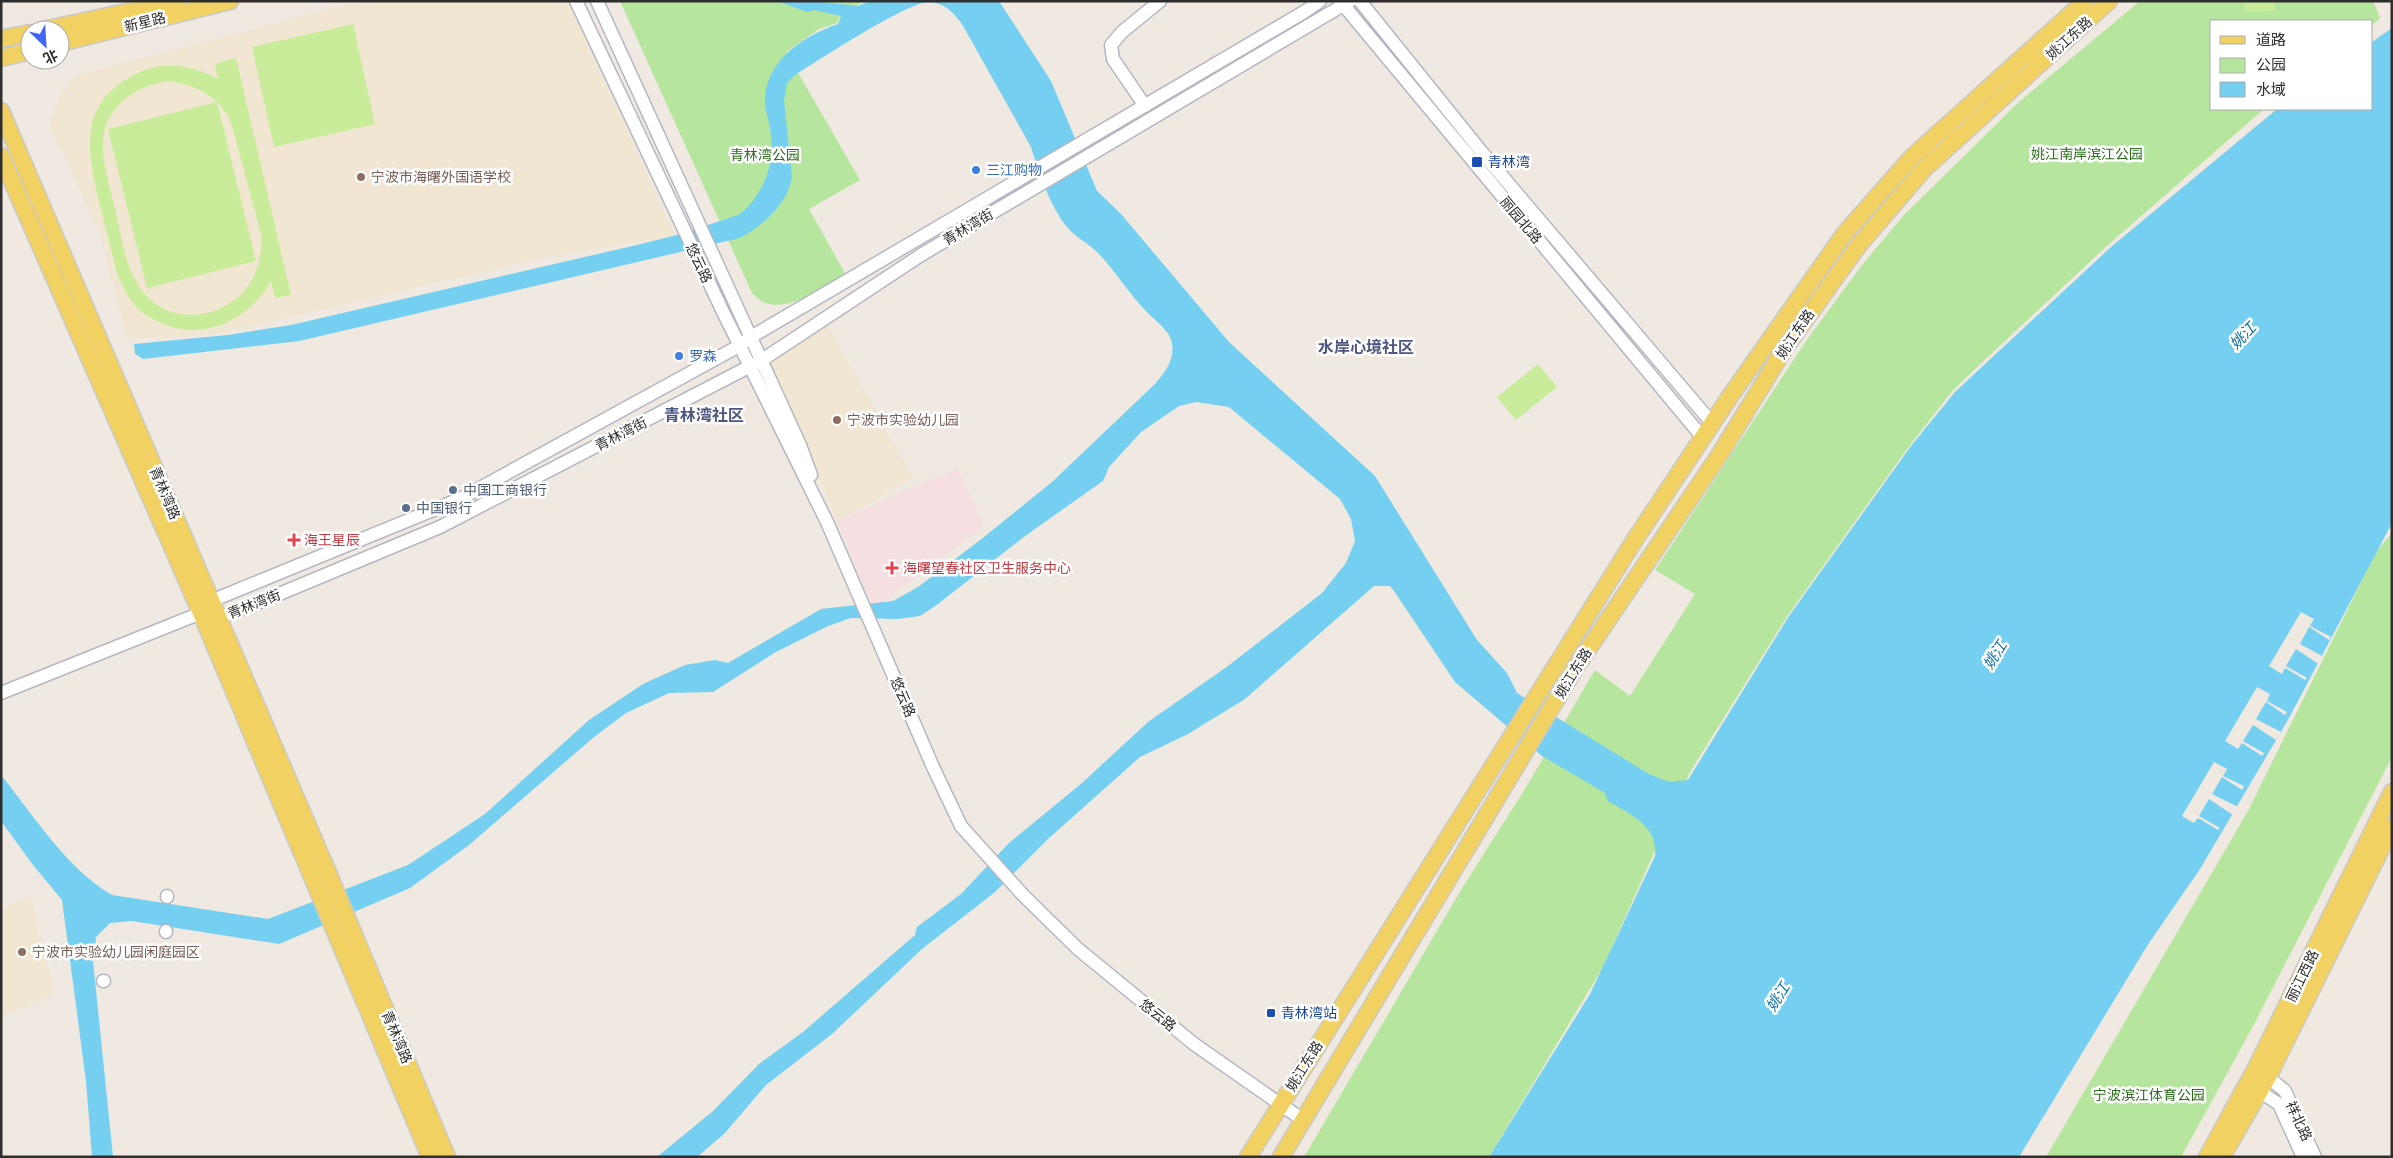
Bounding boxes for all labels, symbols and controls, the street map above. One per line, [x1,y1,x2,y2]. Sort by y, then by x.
street label: 新星路 [123,9,168,36]
street label: 姚江东路 [2043,13,2096,63]
north arrow [20,20,70,70]
legend [2210,20,2373,110]
text: 道路 [2256,31,2286,49]
text: 北 [40,46,60,67]
text: 公园 [2256,56,2286,74]
text: 水域 [2256,81,2286,99]
park label: 姚江南岸滨江公园 [2031,146,2143,163]
park label: 青林湾公园 [730,147,800,164]
place label: 青林湾 [1488,154,1530,171]
marker: 青林湾 [1470,155,1484,169]
place label: 三江购物 [986,162,1042,179]
marker: 三江购物 [970,164,982,176]
place label: 宁波市海曙外国语学校 [371,169,511,186]
marker: 宁波市海曙外国语学校 [355,171,367,183]
street label: 丽园北路 [1496,193,1545,247]
street label: 青林湾街 [940,206,997,249]
street label: 悠云路 [682,241,715,286]
street label: 姚江东路 [1773,306,1818,362]
water label: 姚江 [2226,318,2261,353]
district label: 水岸心境社区 [1318,338,1414,357]
place label: 罗森 [689,348,717,365]
marker: 罗森 [673,350,685,362]
district label: 青林湾社区 [664,406,744,425]
place label: 宁波市实验幼儿园 [847,412,959,429]
street label: 青林湾街 [592,414,650,455]
marker: 宁波市实验幼儿园 [831,414,843,426]
street label: 青林湾路 [146,464,183,522]
place label: 中国工商银行 [463,482,547,499]
marker: 中国工商银行 [447,484,459,496]
place label: 中国银行 [416,500,472,517]
marker: 中国银行 [400,502,412,514]
place label: 海王星辰 [304,532,360,549]
marker: 海王星辰 [288,534,300,546]
place label: 海曙望春社区卫生服务中心 [903,560,1071,577]
marker: 海曙望春社区卫生服务中心 [885,561,899,575]
street label: 青林湾街 [225,586,283,623]
water label: 姚江 [1979,636,2012,672]
street label: 姚江东路 [1551,645,1595,702]
street label: 悠云路 [887,675,919,720]
place label: 宁波市实验幼儿园闲庭园区 [32,944,200,961]
marker: 宁波市实验幼儿园闲庭园区 [16,946,28,958]
street label: 丽江西路 [2283,947,2322,1005]
water label: 姚江 [1762,978,1795,1014]
street label: 悠云路 [1136,996,1179,1035]
place label: 青林湾站 [1281,1005,1337,1022]
marker: 青林湾站 [1265,1007,1277,1019]
street label: 青林湾路 [378,1008,415,1066]
street label: 姚江东路 [1282,1038,1326,1095]
park label: 宁波滨江体育公园 [2093,1087,2205,1104]
street label: 祥北路 [2282,1099,2315,1144]

